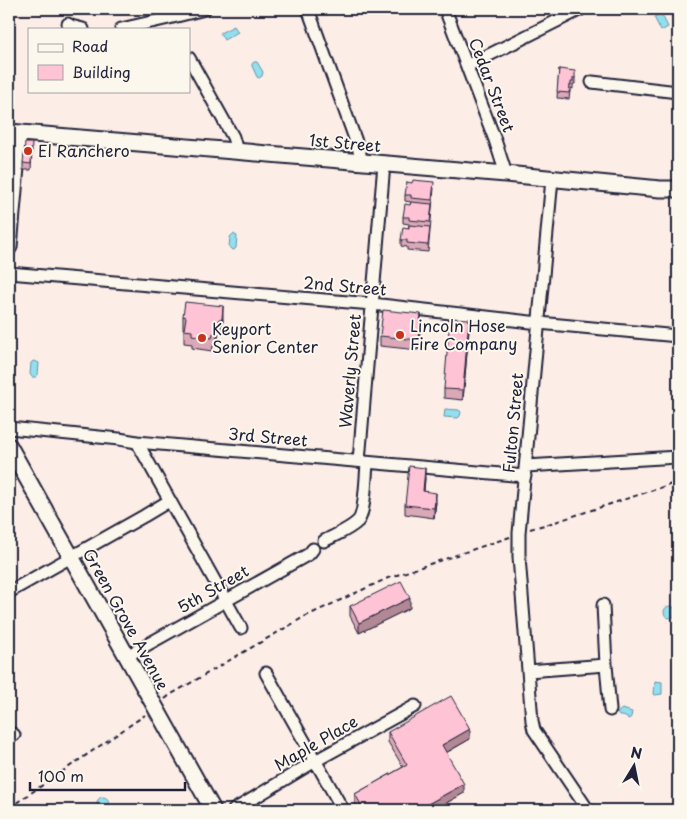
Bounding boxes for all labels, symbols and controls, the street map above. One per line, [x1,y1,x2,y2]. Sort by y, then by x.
legend [28,28,190,92]
text: Road [72,34,108,57]
street label: Cedar Street [464,34,522,136]
text: Building [72,60,131,83]
street label: 1st Street [308,127,382,157]
place label: El Ranchero [38,138,130,162]
marker: El Ranchero [22,145,34,157]
street label: 2nd Street [303,269,388,301]
street label: Waverly Street [332,312,366,429]
place label: Lincoln Hose Fire Company [410,313,517,355]
place label: Keyport Senior Center [212,316,319,358]
marker: Lincoln Hose Fire Company [394,329,406,341]
marker: Keyport Senior Center [196,332,208,344]
street label: Fulton Street [496,371,528,474]
street label: 3rd Street [227,421,309,451]
street label: Green Grove Avenue [78,543,176,694]
street label: 5th Street [172,558,253,618]
street label: Maple Place [269,709,362,776]
text: N [629,741,644,764]
north arrow [610,742,660,792]
scale bar [30,759,185,791]
text: 100 m [38,764,84,787]

